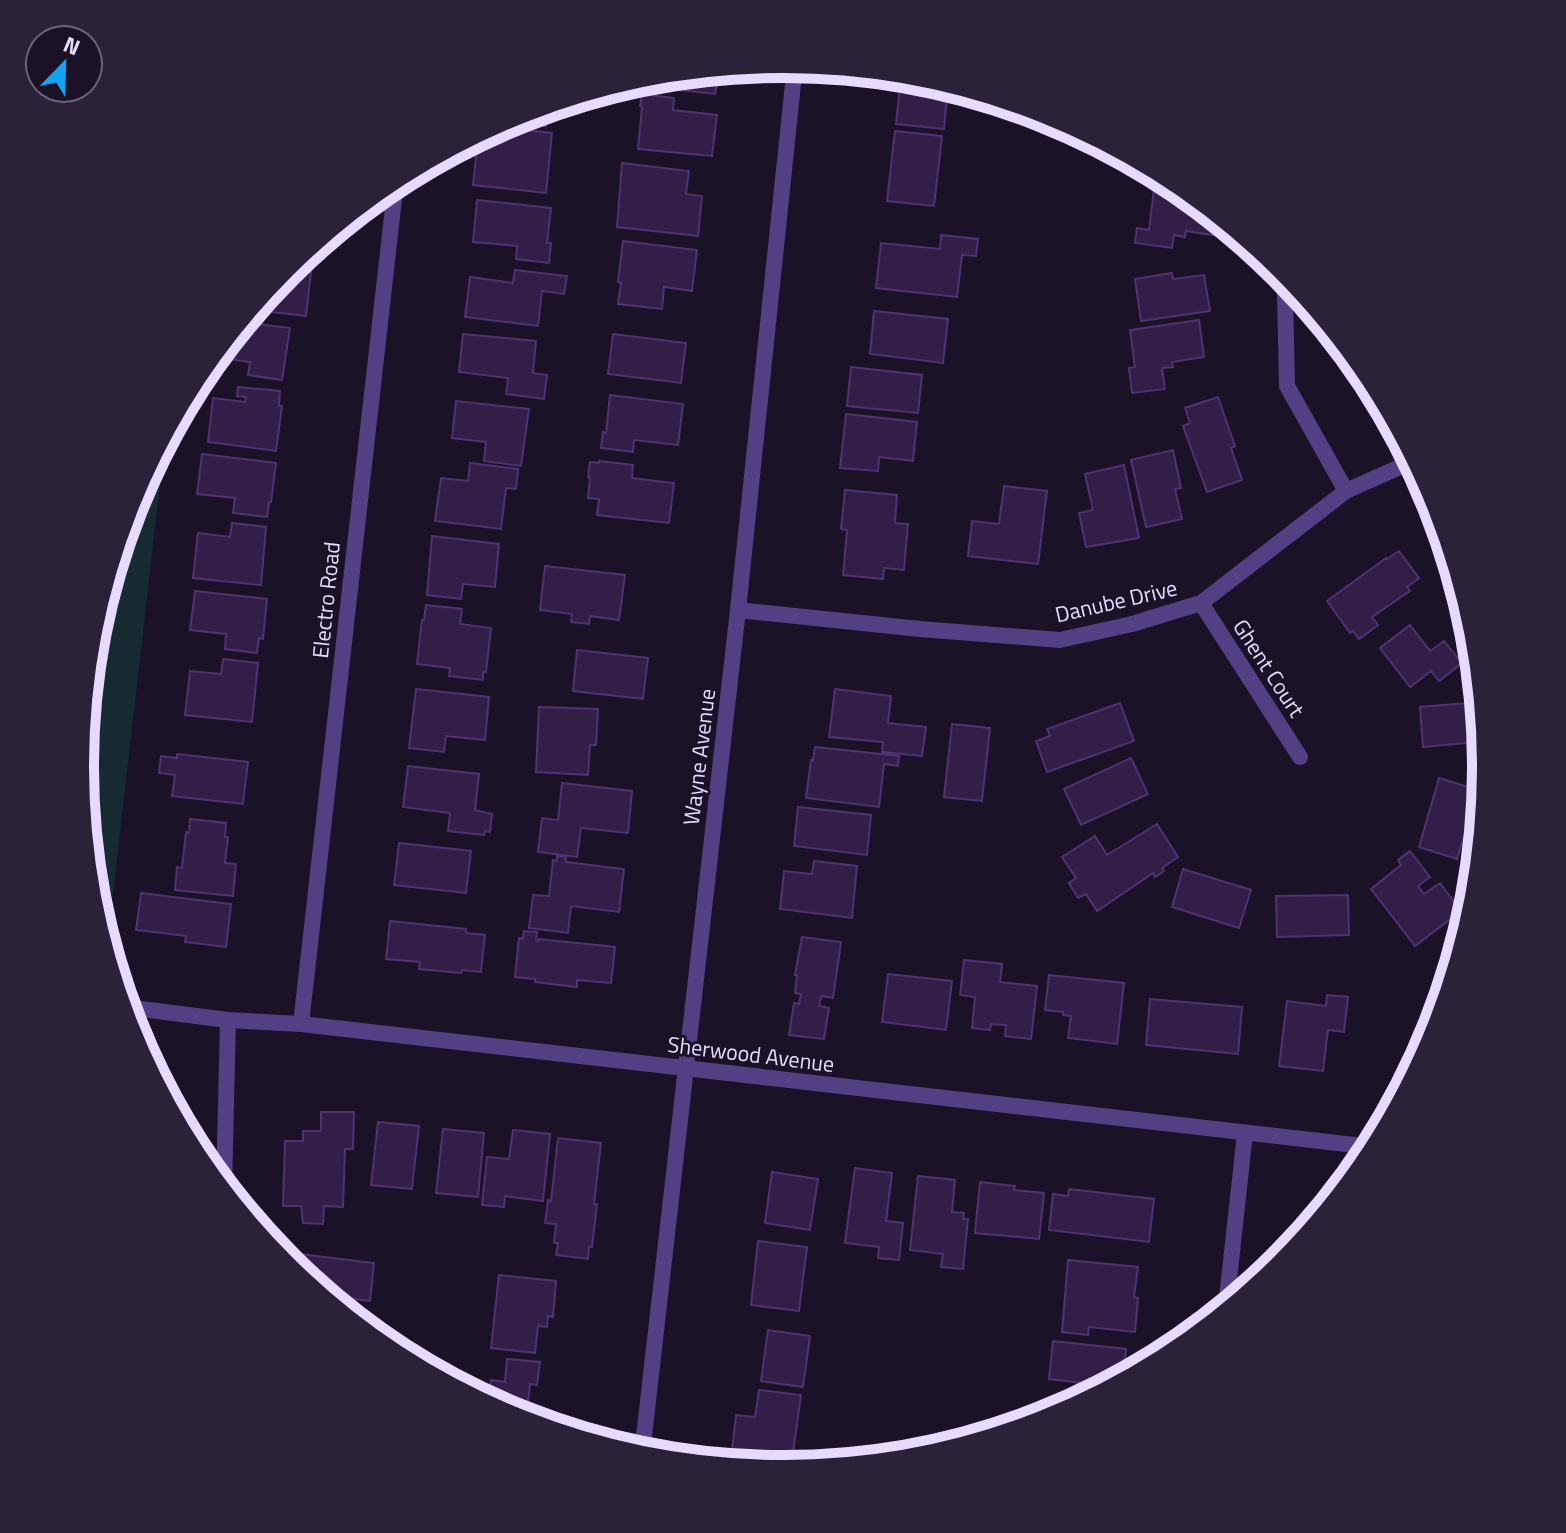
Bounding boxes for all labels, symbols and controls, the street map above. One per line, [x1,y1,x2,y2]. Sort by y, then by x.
north arrow [24,24,104,104]
text: N [58,27,85,64]
street label: Electro Road [303,540,349,660]
street label: Danube Drive [1052,570,1180,632]
street label: Ghent Court [1224,612,1314,724]
street label: Wayne Avenue [674,687,724,827]
street label: Sherwood Avenue [666,1027,836,1081]

